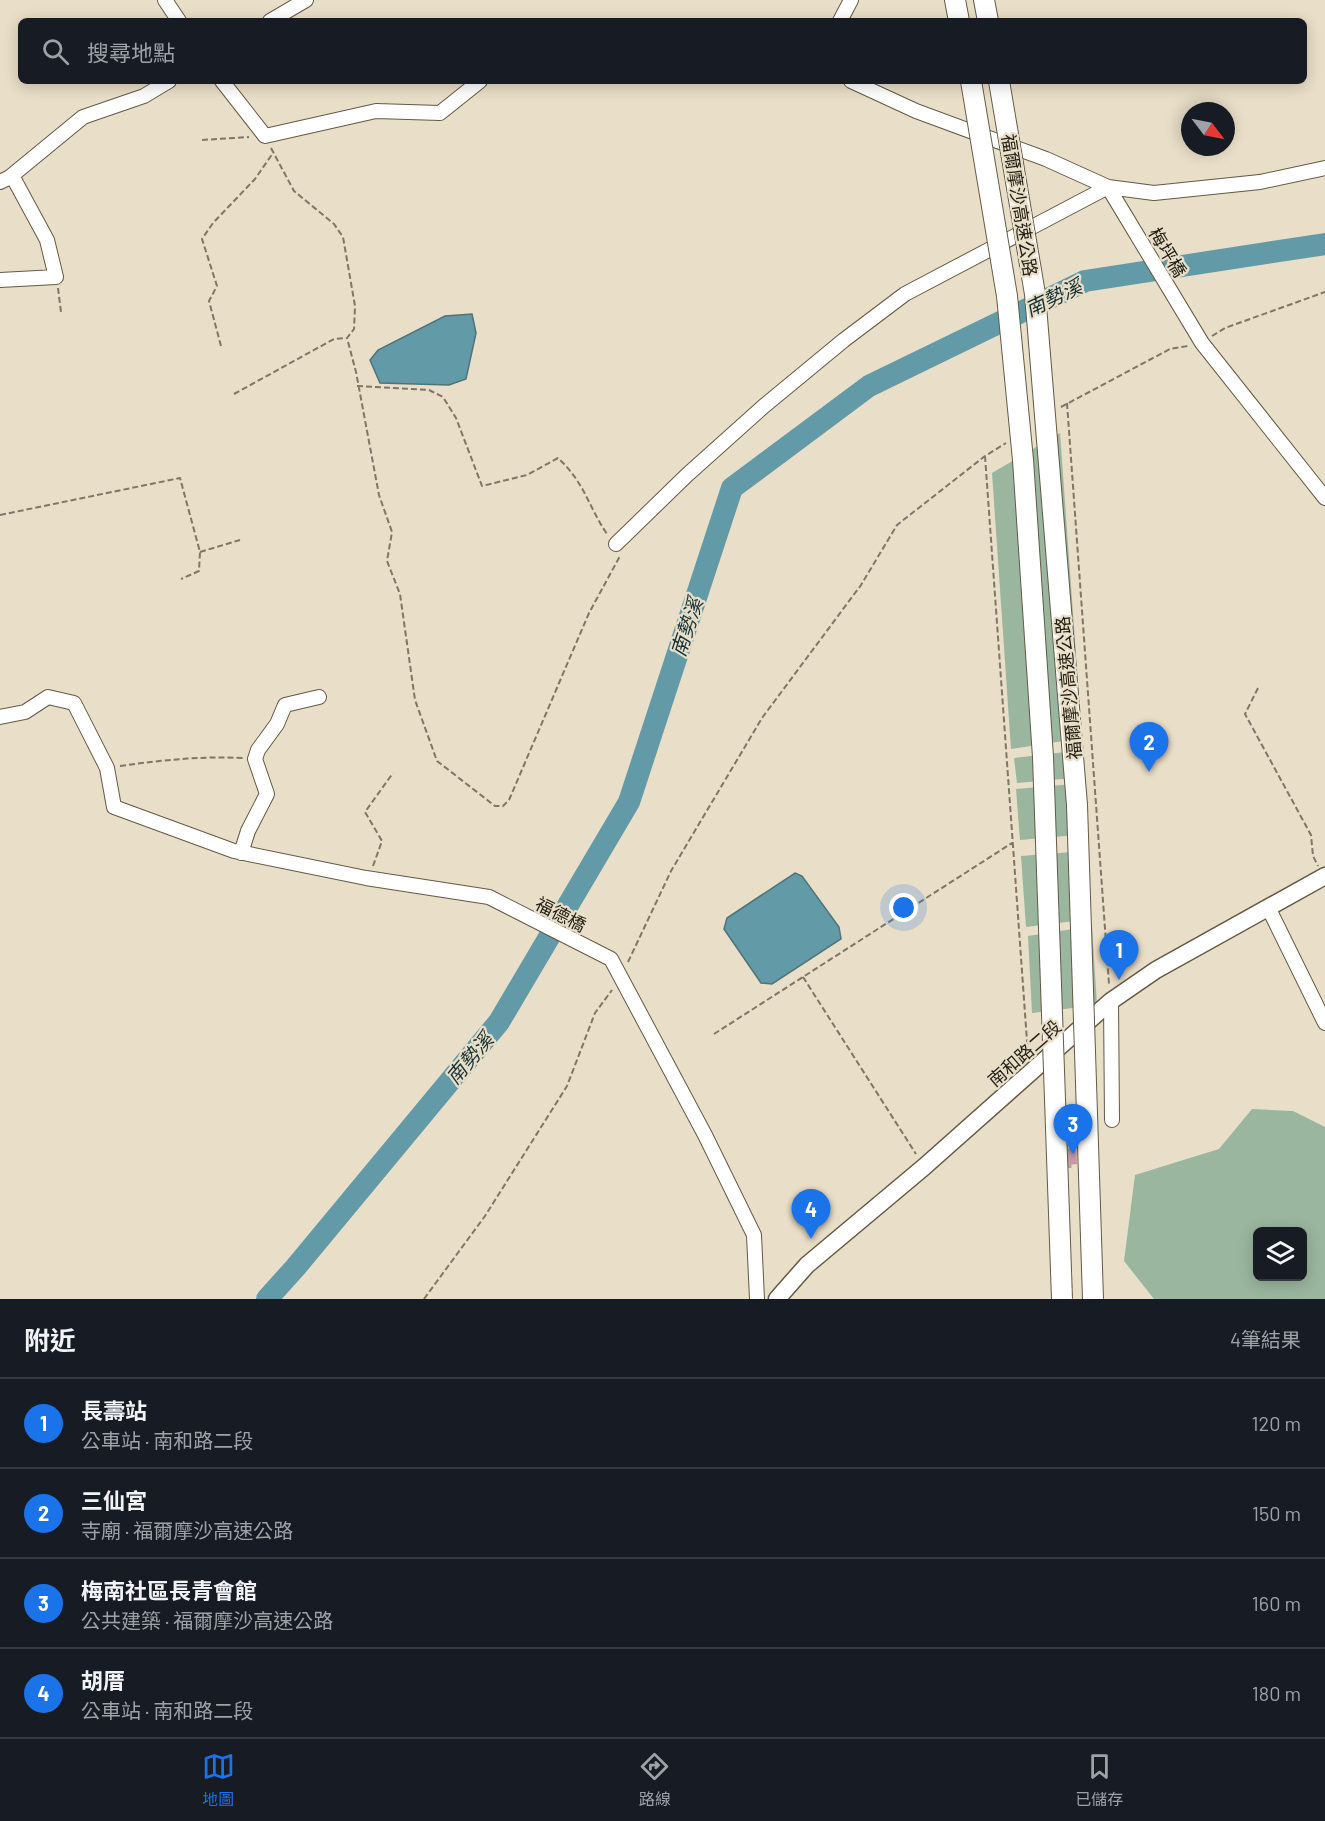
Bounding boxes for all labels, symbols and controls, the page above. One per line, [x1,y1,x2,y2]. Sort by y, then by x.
search box [18,18,1307,84]
icon: search [39,35,72,68]
text: 搜尋地點 [87,39,175,65]
north arrow [1181,102,1235,156]
street label: 福爾摩沙高速公路 [998,132,1042,278]
street label: 梅坪橋 [1145,223,1191,281]
water label: 南勢溪 [1021,272,1088,321]
water label: 南勢溪 [665,592,708,659]
street label: 福爾摩沙高速公路 [1051,615,1085,761]
pin: 2 [1130,722,1168,772]
street label: 福德橋 [532,892,590,936]
your location [889,893,918,922]
pin: 1 [1100,930,1138,980]
street label: 南和路二段 [983,1015,1065,1091]
water label: 南勢溪 [441,1025,499,1089]
pin: 3 [1054,1104,1092,1154]
pin: 4 [792,1190,830,1239]
map controls [1253,1227,1307,1281]
button: layers [1253,1227,1307,1281]
text: 附近 [24,1324,76,1355]
text: 4筆結果 [1230,1327,1301,1351]
text: 長壽站 [81,1397,147,1423]
text: 1 [40,1411,47,1435]
text: 120 m [1251,1411,1301,1435]
text: 公車站 · 南和路二段 [81,1428,253,1452]
text: 三仙宮 [81,1487,147,1513]
text: 2 [38,1501,49,1525]
text: 150 m [1252,1501,1301,1525]
text: 寺廟 · 福爾摩沙高速公路 [81,1518,293,1542]
text: 梅南社區長青會館 [81,1577,257,1603]
text: 3 [38,1591,49,1615]
text: 160 m [1252,1591,1301,1615]
text: 公共建築 · 福爾摩沙高速公路 [81,1608,333,1632]
text: 胡厝 [81,1667,125,1693]
text: 4 [37,1681,50,1705]
text: 180 m [1252,1681,1301,1705]
text: 公車站 · 南和路二段 [81,1698,253,1722]
tab: 地圖 [202,1750,235,1810]
tab: 路線 [638,1750,671,1810]
tab: 已儲存 [1075,1750,1123,1810]

